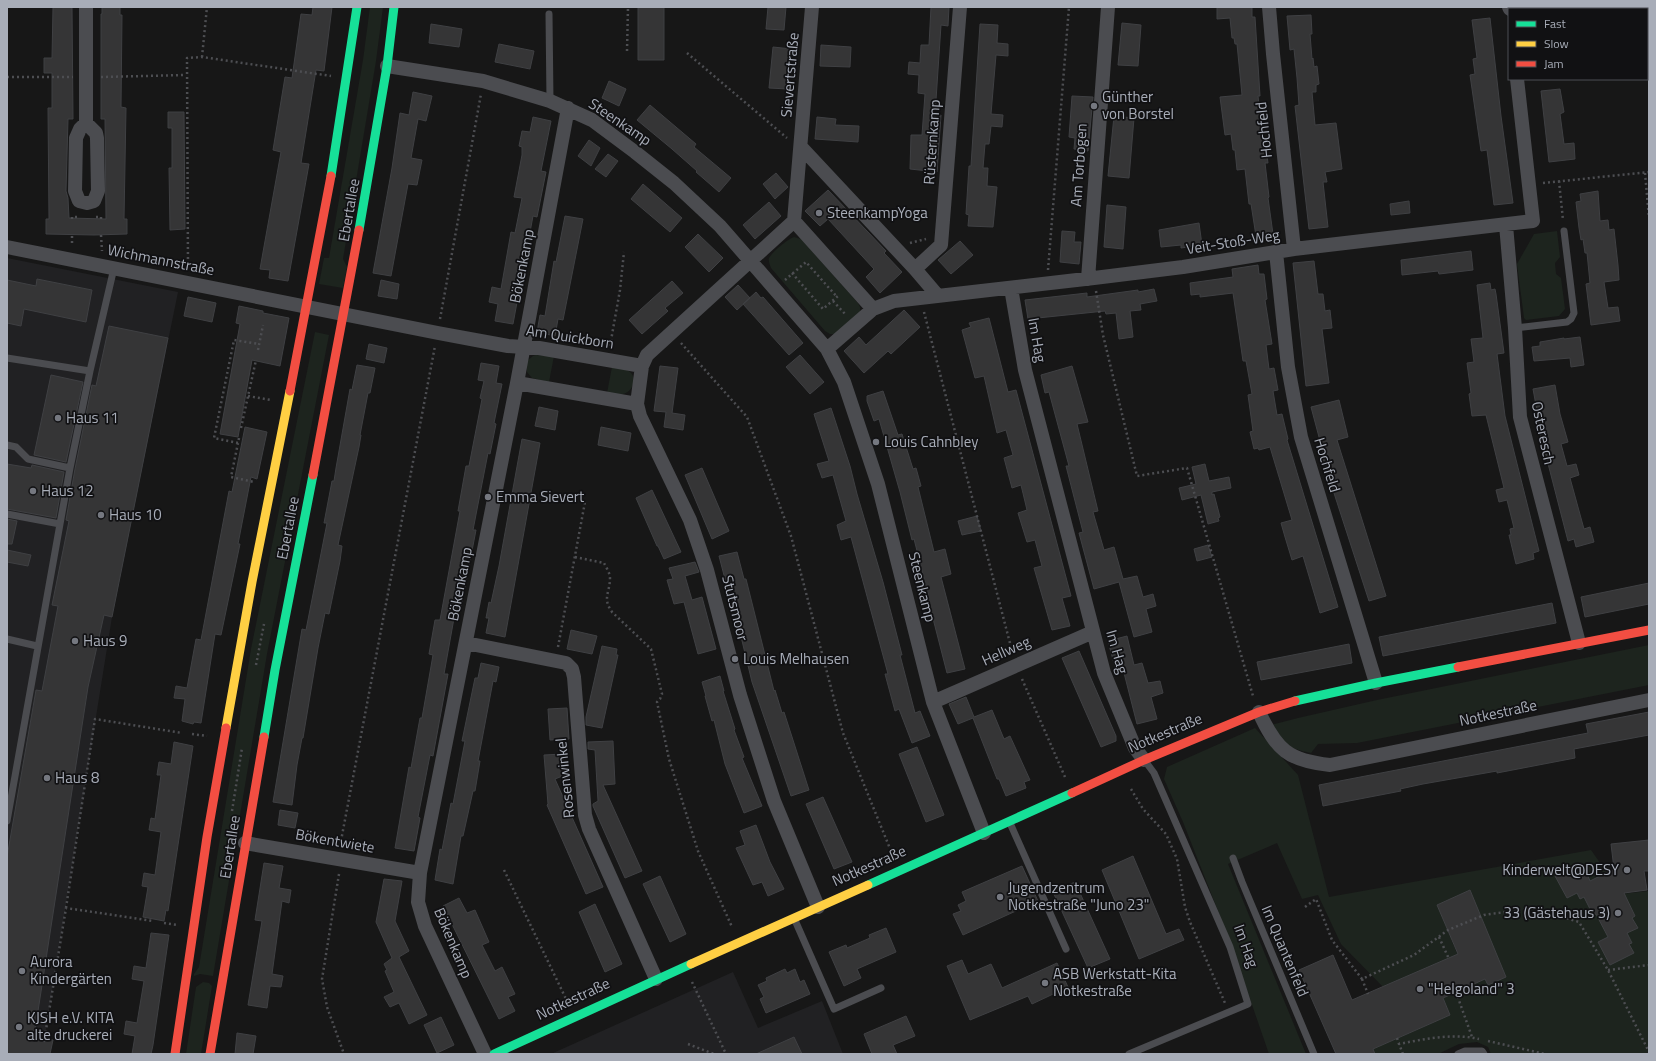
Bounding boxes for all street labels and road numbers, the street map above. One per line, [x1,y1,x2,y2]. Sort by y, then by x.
street label: Sievertstraße [774,32,805,118]
street label: Steenkamp [584,92,656,151]
street label: Rüsternkamp [917,99,946,185]
street label: Hochfeld [1249,101,1278,159]
street label: Am Torbogen [1064,122,1093,207]
street label: Ebertallee [332,176,365,243]
street label: Veit-Stoß-Weg [1184,223,1282,260]
street label: Bökenkamp [503,227,540,305]
street label: Wichmannstraße [106,238,217,281]
street label: Im Hag [1022,316,1053,364]
street label: Am Quickborn [524,318,616,355]
street label: Osteresch [1526,399,1561,467]
street label: Hochfeld [1308,435,1347,495]
street label: Ebertallee [270,494,305,561]
street label: Bökenkamp [441,545,478,623]
street label: Steenkamp [903,549,942,624]
street label: Stutsmoor [716,573,755,643]
street label: Im Hag [1100,627,1135,677]
street label: Hellweg [978,630,1034,671]
street label: Notkestraße [1457,693,1539,732]
street label: Notkestraße [1124,707,1206,759]
street label: Rosenwinkel [549,737,580,819]
street label: Ebertallee [213,814,246,880]
street label: Bökentwiete [294,822,377,859]
street label: Notkestraße [828,839,910,892]
street label: Im Quantenfeld [1256,901,1315,1000]
street label: Bökenkamp [428,904,479,982]
street label: Im Hag [1228,921,1265,971]
street label: Notkestraße [532,971,613,1026]

